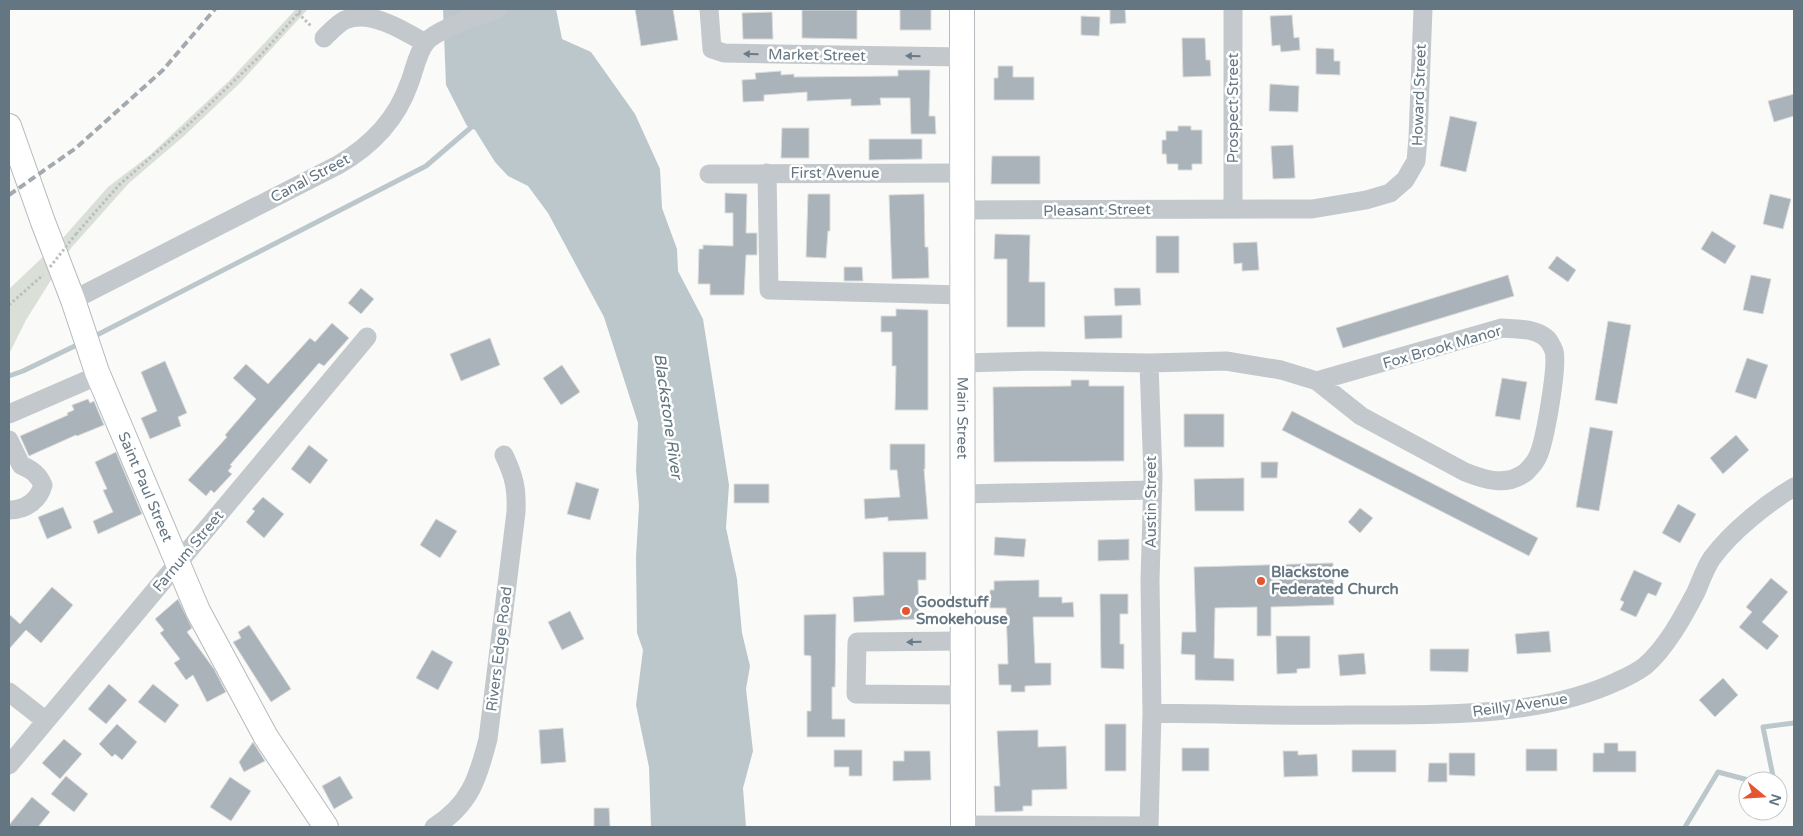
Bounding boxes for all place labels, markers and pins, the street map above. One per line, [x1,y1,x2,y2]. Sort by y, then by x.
place label: Blackstone Federated Church [1271,563,1399,598]
marker: Blackstone Federated Church [1255,575,1267,587]
place label: Goodstuff Smokehouse [916,593,1008,628]
marker: Goodstuff Smokehouse [900,605,912,617]

